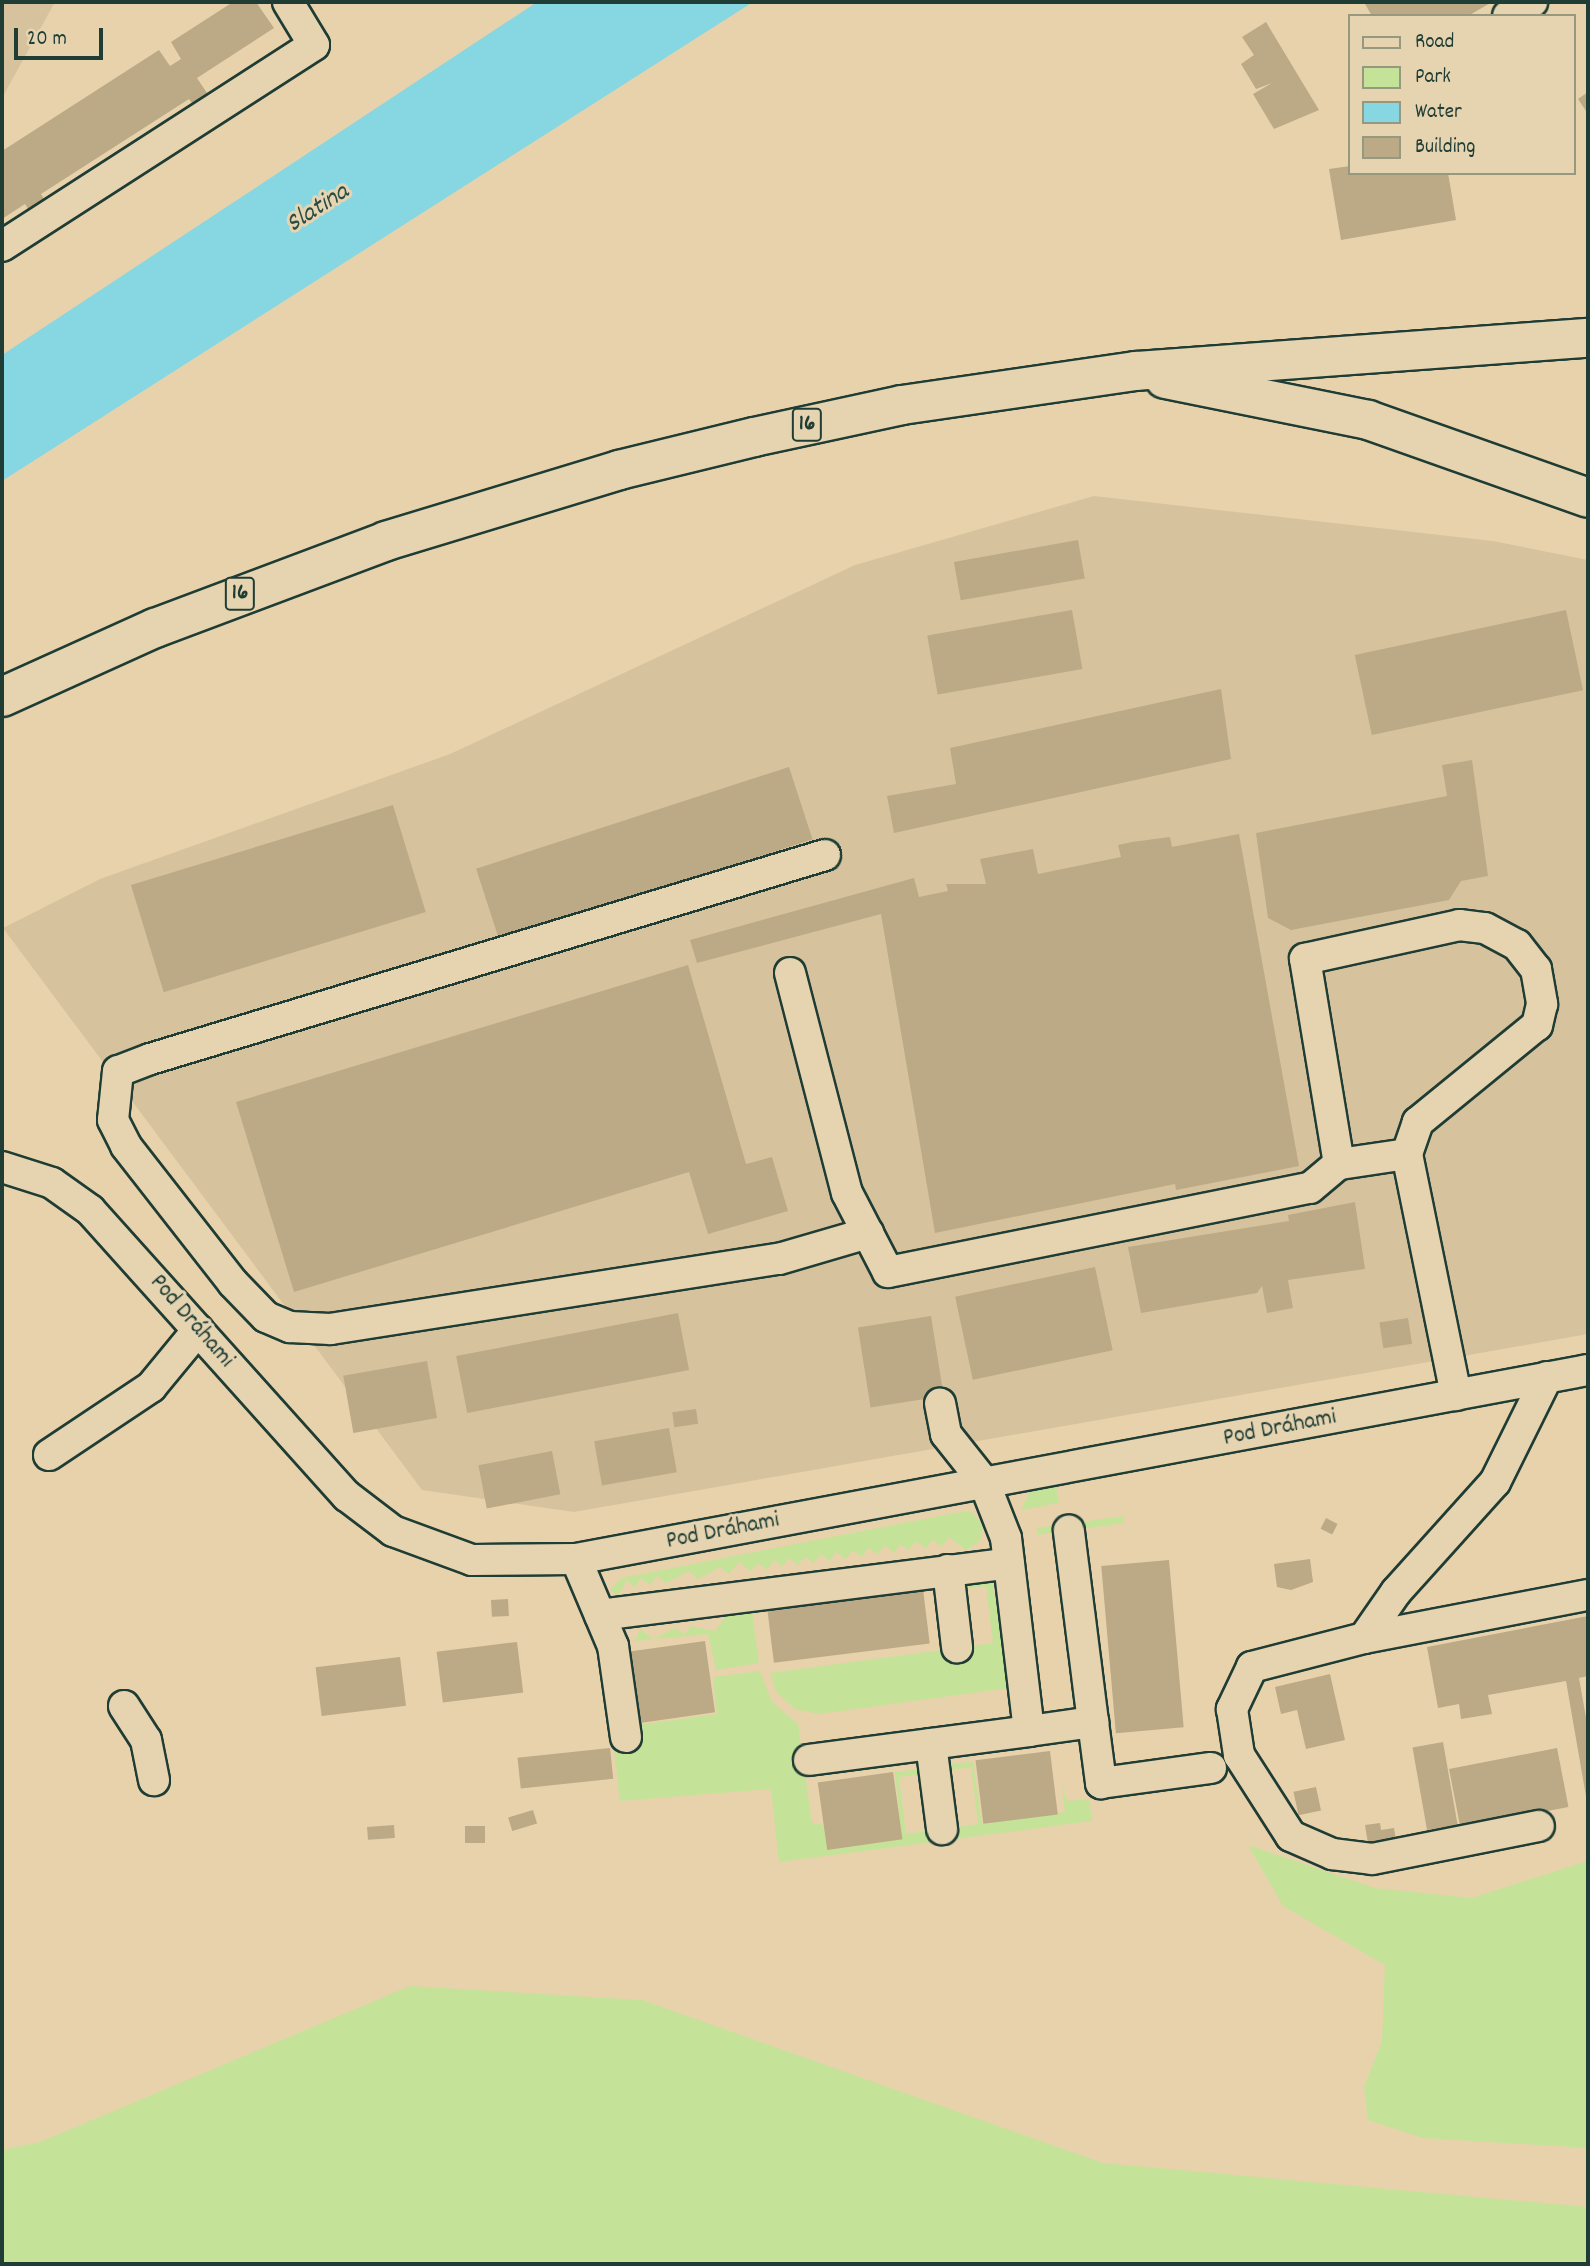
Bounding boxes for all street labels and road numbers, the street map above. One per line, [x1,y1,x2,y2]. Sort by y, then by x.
road number: 16 [791,406,823,444]
road number: 16 [224,574,256,614]
street label: Pod Dráhami [143,1269,239,1375]
street label: Pod Dráhami [1221,1404,1339,1454]
street label: Pod Dráhami [664,1507,782,1557]

